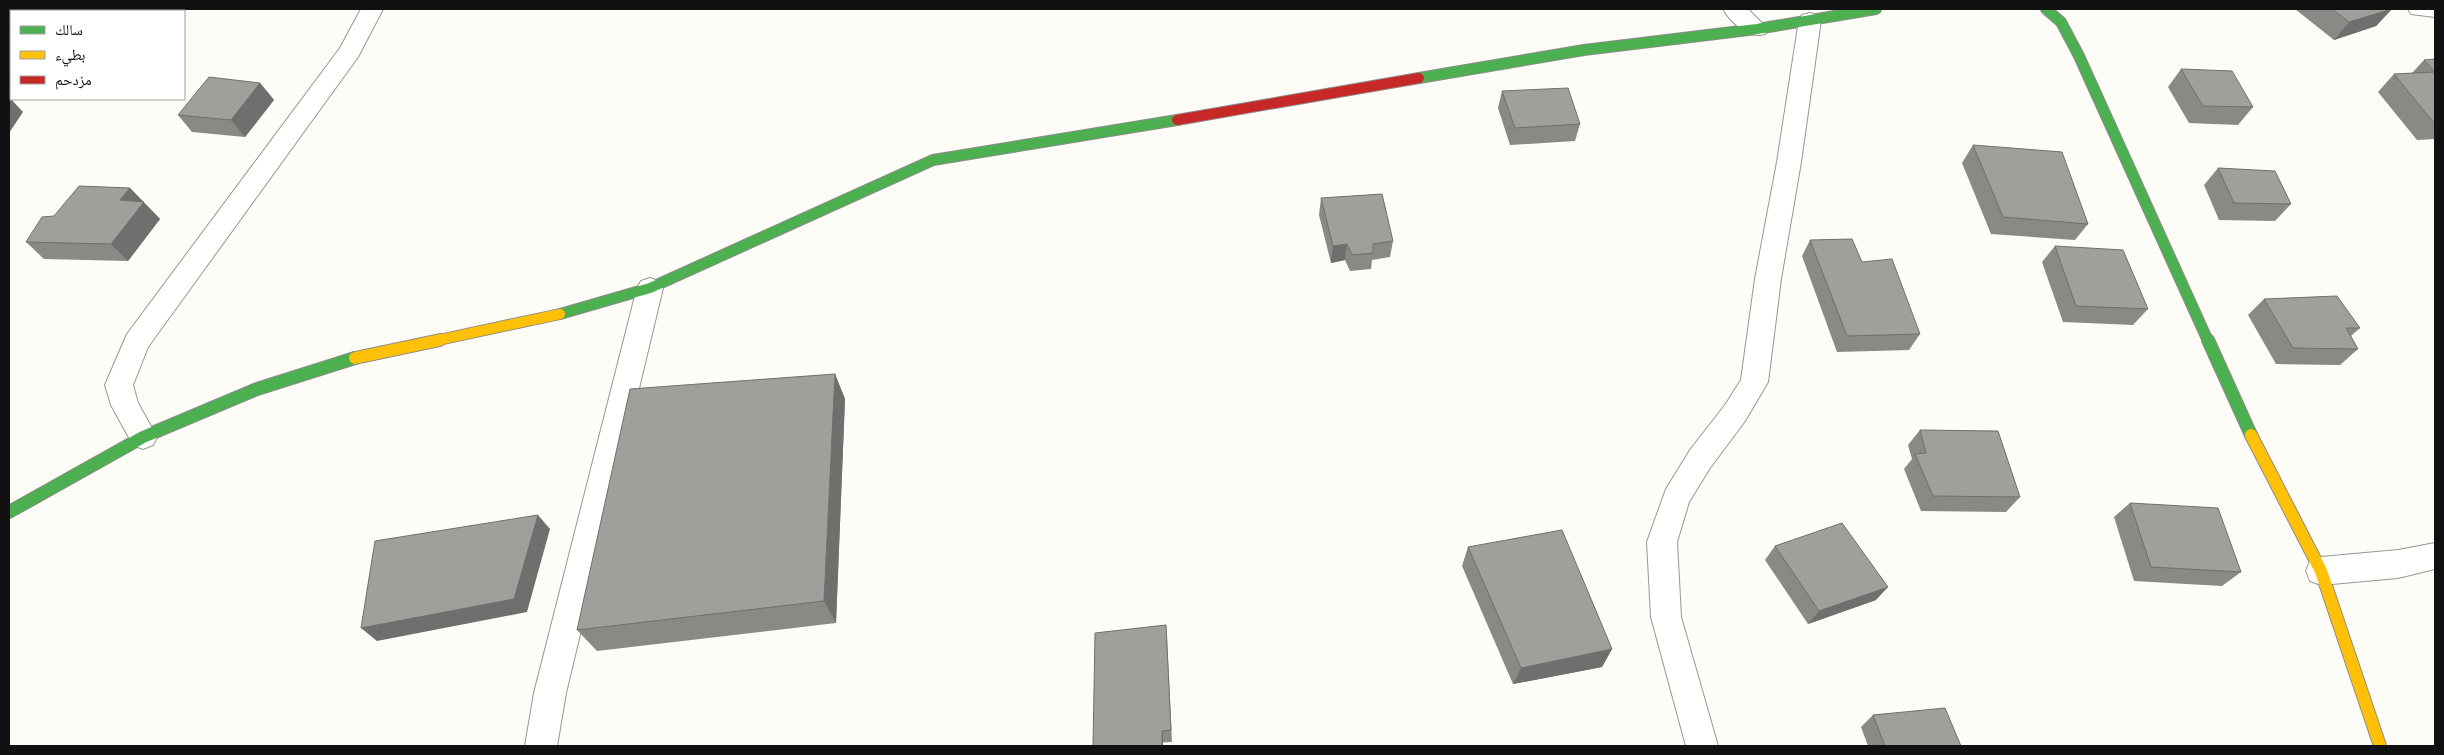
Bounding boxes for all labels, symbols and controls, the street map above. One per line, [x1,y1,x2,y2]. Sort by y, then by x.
legend [10,10,185,100]
text: سالك [55,19,83,42]
text: بطيء [55,44,85,67]
text: مزدحم [55,69,92,92]

